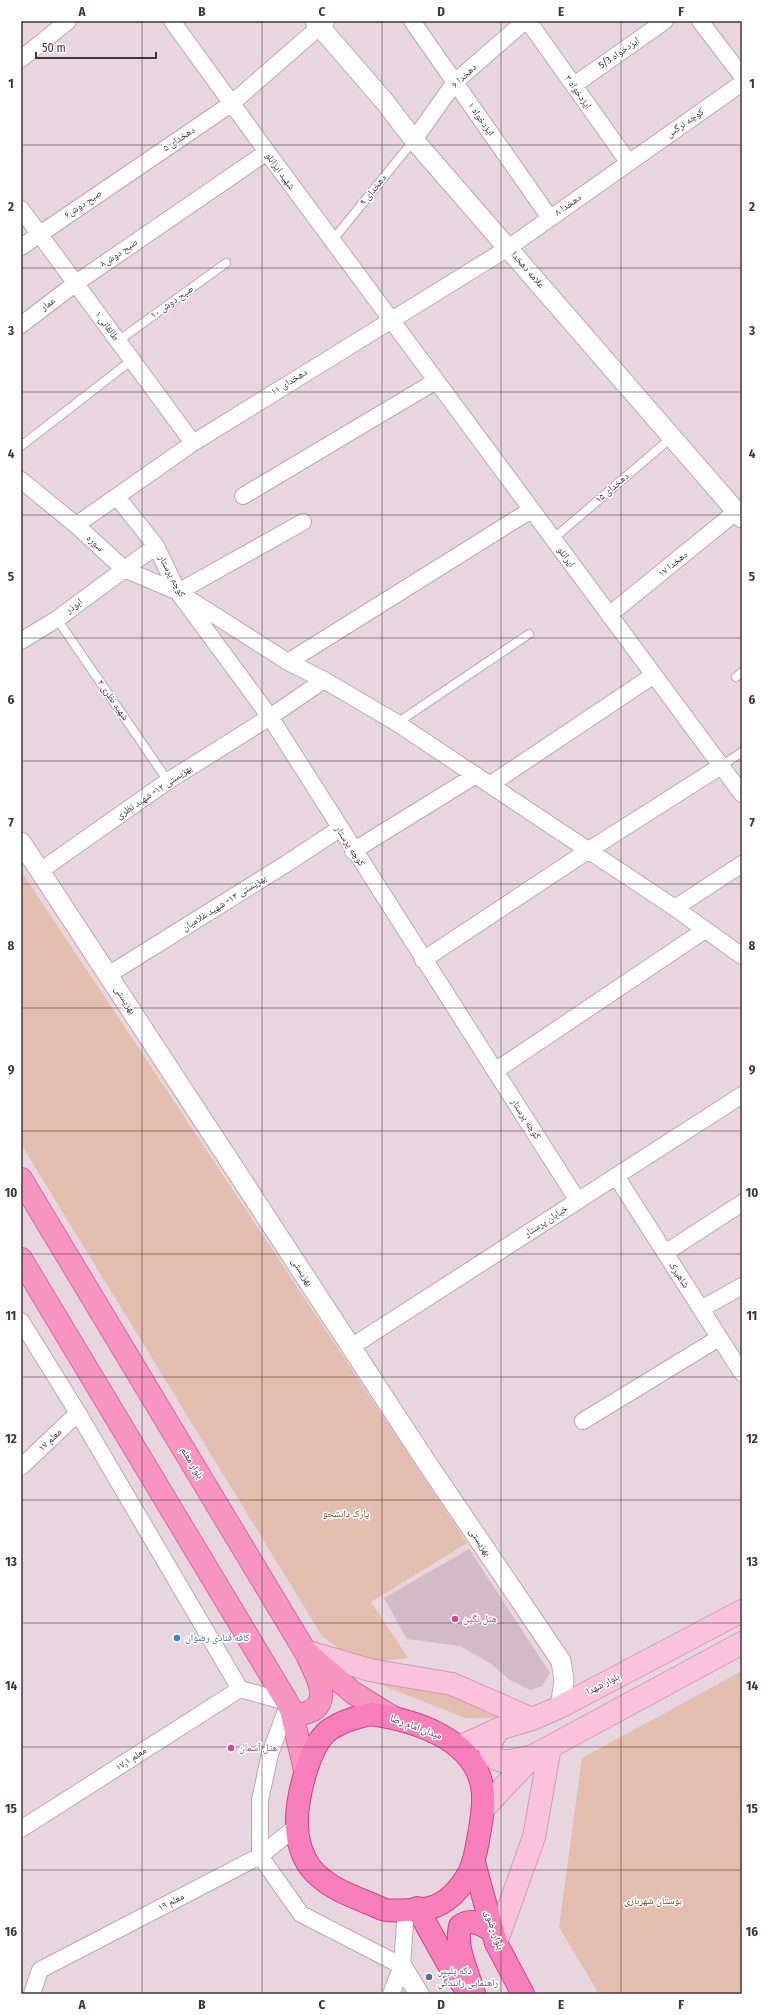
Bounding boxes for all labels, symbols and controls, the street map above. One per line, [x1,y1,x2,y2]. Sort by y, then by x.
text: A [77,4,86,19]
text: B [198,4,206,19]
text: C [319,4,326,19]
text: D [437,4,445,19]
text: E [558,4,564,19]
text: F [678,4,684,19]
scale bar [36,34,156,60]
street label: ایزدخواه 5/3 [596,35,642,71]
text: 50 m [42,41,66,55]
street label: دهخدا ۶ [449,61,479,91]
street label: ایزدخواه ۳ [562,73,594,111]
text: 1 [8,76,14,91]
text: 1 [749,76,755,91]
street label: ایزدخواه ۱ [465,100,497,138]
street label: کوچه نرگس [664,106,706,140]
street label: دهخدای ۵ [161,124,197,154]
street label: شهید ایزانلو [262,150,298,192]
street label: دهخدای ۹ [357,172,389,208]
street label: صبح دوش۶ [62,187,104,221]
street label: دهخدا ۸ [552,192,584,218]
text: 2 [7,199,14,214]
text: 2 [748,199,755,214]
street label: صبح دوش۸ [98,236,140,270]
street label: علامه دهخدا [509,249,547,291]
street label: صبح دوش ۱۰ [148,283,196,321]
street label: عمار [37,295,58,314]
street label: طالقانی ۱ [92,309,122,344]
text: 3 [7,323,14,338]
text: 3 [748,323,755,338]
street label: دهخدای ۱۱ [269,366,309,398]
text: 4 [8,446,15,461]
text: 4 [749,446,756,461]
street label: دهخدای ۱۵ [593,470,631,506]
street label: سوره [84,532,106,554]
street label: ایرانلو [555,545,577,569]
street label: دهخدا ۱۷ [656,549,690,579]
street label: کوچه پرستار [155,552,188,599]
text: 5 [8,569,14,584]
text: 5 [749,569,755,584]
street label: ابوذر [62,596,85,617]
street label: شهید نظری ۲ [95,677,132,723]
text: 6 [8,692,15,707]
text: 6 [749,692,756,707]
street label: بهزیستی ۱۲- شهید نظری [114,762,194,822]
text: 7 [8,815,14,830]
text: 7 [749,815,755,830]
street label: کوچه پرستار [332,823,368,869]
street label: بهزیستی ۱۴- شهید غلامیان [180,872,269,934]
text: 8 [8,938,15,953]
text: 8 [749,938,756,953]
street label: بهزیستی [111,984,139,1017]
text: 9 [8,1062,15,1077]
text: 9 [749,1062,756,1077]
street label: کوچه پرستار [508,1096,544,1142]
text: 10 [5,1185,17,1200]
text: 10 [746,1185,758,1200]
street label: خیابان پرستار [521,1202,571,1240]
street label: بهزیستی [288,1256,316,1289]
street label: شاهپرک [666,1260,692,1291]
text: 11 [6,1308,16,1323]
text: 11 [747,1308,757,1323]
street label: معلم ۱۷ [36,1426,65,1455]
text: 12 [5,1431,17,1446]
text: 12 [746,1431,758,1446]
street label: بلوار معلم [177,1445,206,1482]
park label: پارک دانشجو [323,1508,369,1520]
street label: بهزیستی [466,1526,494,1558]
text: 13 [5,1554,17,1569]
text: 13 [746,1554,758,1569]
place label: هتل نگین [463,1613,497,1625]
marker: هتل نگین [450,1614,460,1624]
place label: کافه قنادی رضوان [185,1632,250,1644]
marker: کافه قنادی رضوان [172,1633,182,1643]
street label: بلوار شهدا [584,1670,622,1698]
text: 14 [5,1678,17,1693]
text: 14 [746,1678,758,1693]
street label: میدان امام رضا [388,1712,444,1743]
place label: هتل آسمان [239,1742,277,1754]
marker: هتل آسمان [226,1743,236,1753]
street label: معلم ۱۷٫۱ [113,1744,150,1774]
text: 15 [5,1801,17,1816]
text: 15 [746,1801,758,1816]
street label: معلم ۱۹ [156,1890,187,1915]
park label: بوستان شهربازی [624,1895,682,1907]
street label: بلوار رضوی [482,1909,506,1952]
text: 16 [5,1924,17,1939]
text: 16 [746,1924,758,1939]
place label: دکه پلیس راهنمایی رانندگی [437,1965,498,1989]
marker: دکه پلیس راهنمایی رانندگی [424,1972,434,1982]
text: A [77,1997,86,2012]
text: B [198,1997,206,2012]
text: C [319,1997,326,2012]
text: D [437,1997,445,2012]
text: E [558,1997,564,2012]
text: F [678,1997,684,2012]

